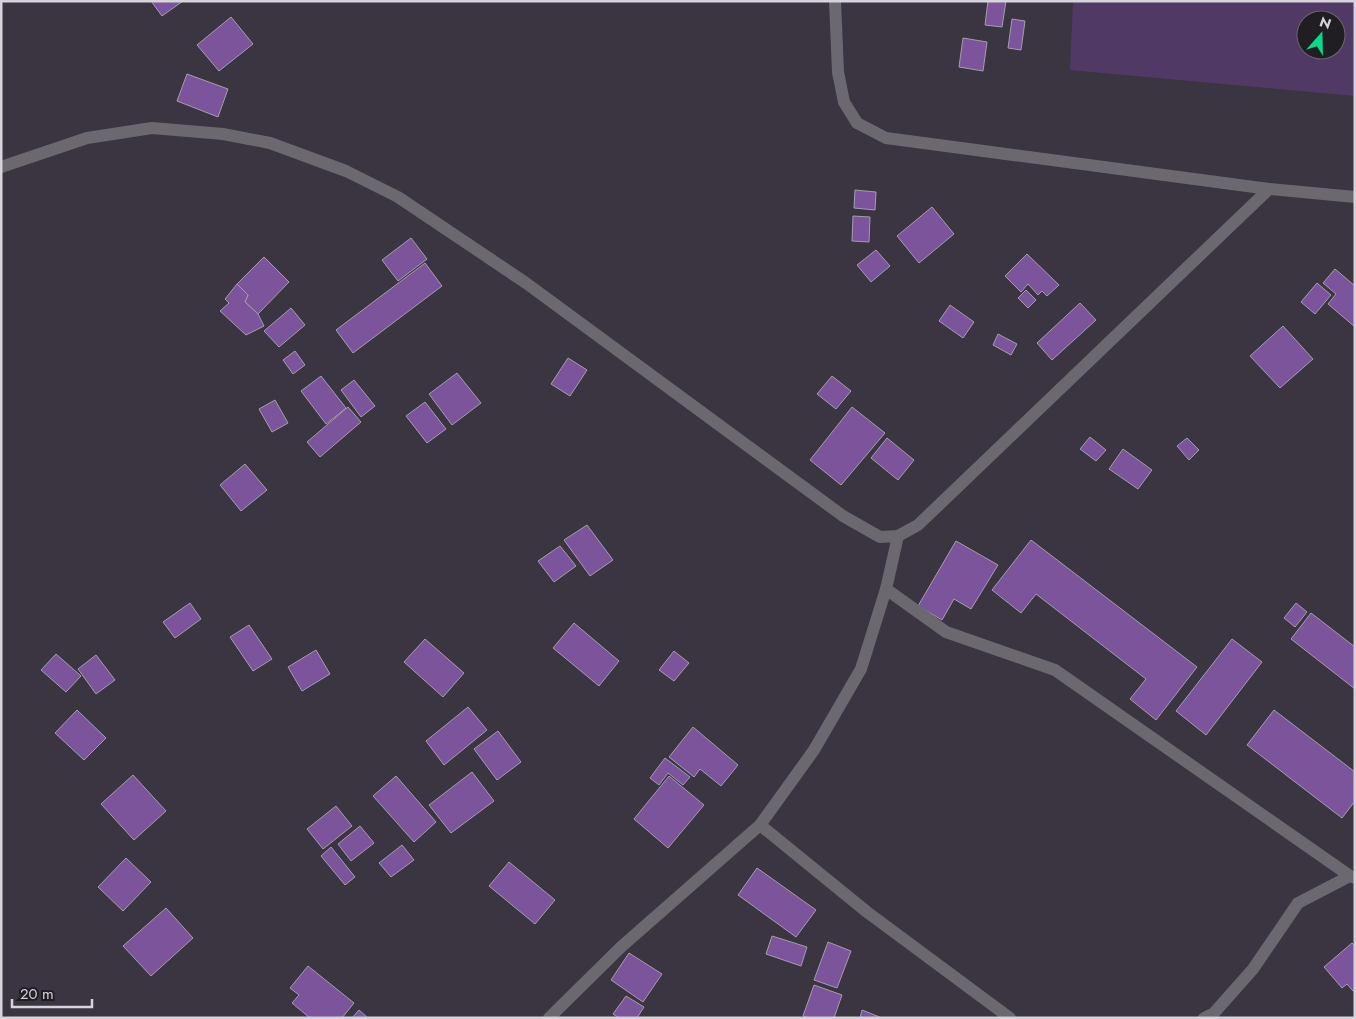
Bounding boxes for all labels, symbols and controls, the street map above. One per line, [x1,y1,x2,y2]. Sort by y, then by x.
north arrow [1296,10,1346,60]
text: N [1317,11,1334,34]
scale bar [12,976,92,1008]
text: 20 m [20,983,54,1005]

